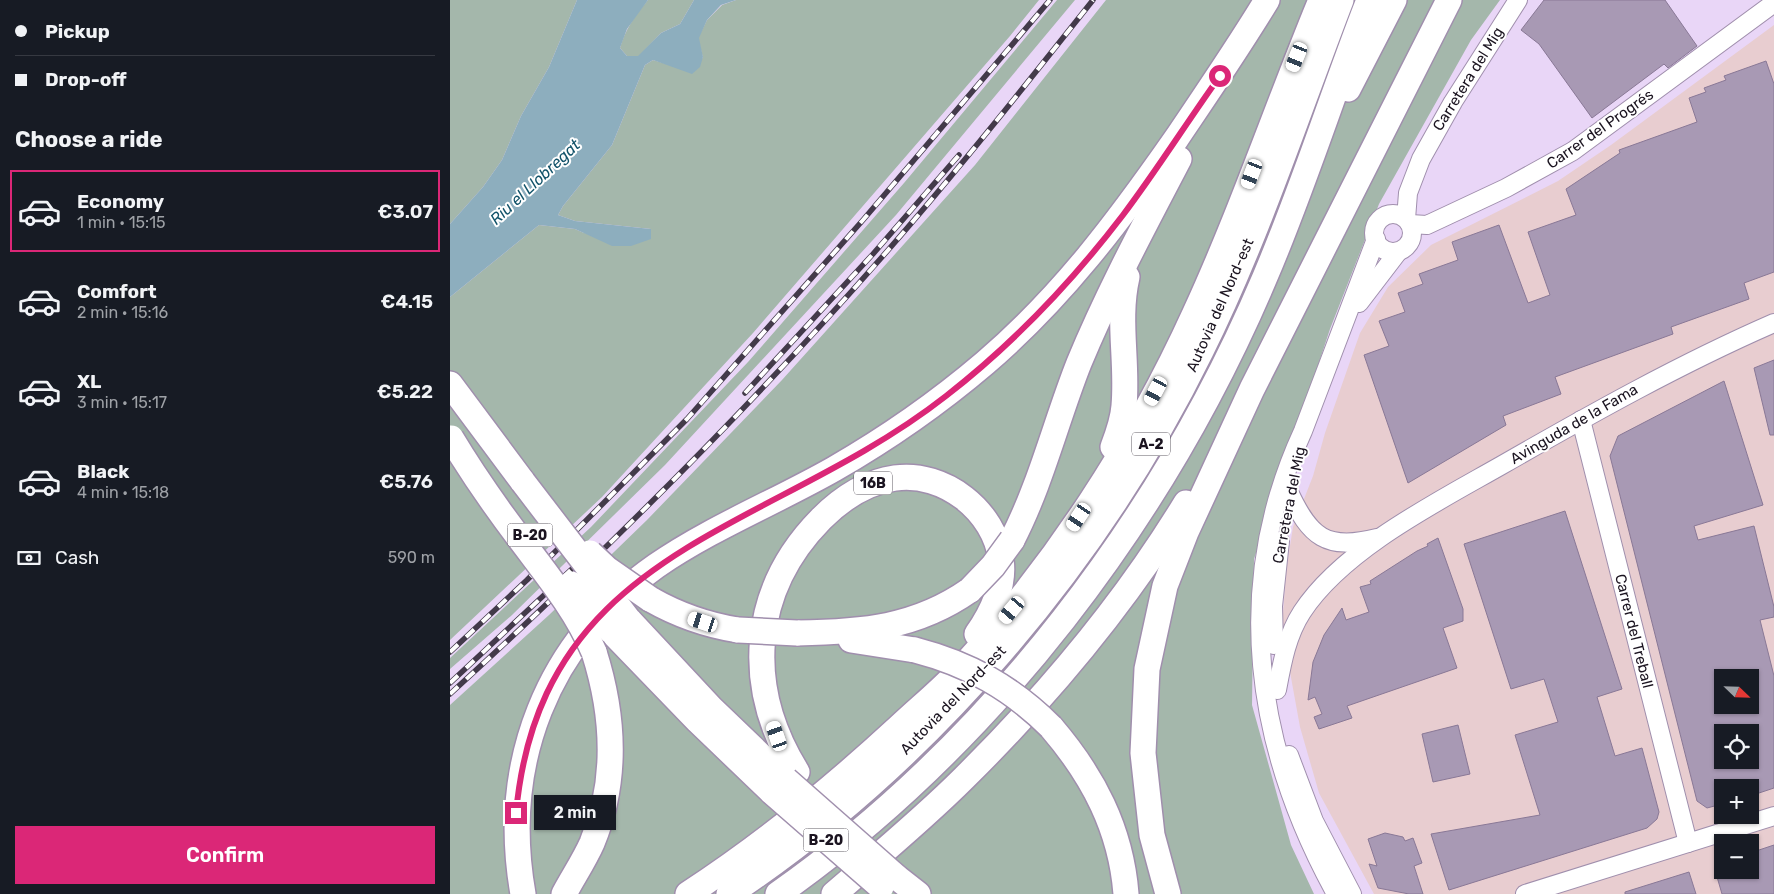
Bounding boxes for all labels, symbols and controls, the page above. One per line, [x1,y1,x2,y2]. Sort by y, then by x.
text: Pickup [45,20,110,43]
street label: Carretera del Mig [1429,24,1507,134]
car [1284,40,1309,74]
route start [1209,65,1231,87]
text: Drop-off [45,68,127,91]
street label: Carrer del Progrés [1543,85,1657,172]
text: Choose a ride [15,126,162,153]
water label: Riu el Llobregat [486,135,585,229]
car [1239,157,1264,191]
icon: car [17,189,62,234]
text: Economy [77,190,164,213]
text: €3.07 [378,200,433,223]
text: 1 min · 15:15 [77,213,165,232]
street label: Autovia del Nord-est [1182,235,1258,375]
icon: car [17,279,62,324]
text: Comfort [77,280,157,303]
text: €4.15 [381,290,433,313]
text: 2 min · 15:16 [77,303,168,322]
icon: car [17,369,62,414]
text: XL [77,370,101,393]
car [1142,374,1169,408]
text: €5.22 [377,380,433,403]
street label: Avinguda de la Fama [1507,380,1641,468]
text: 3 min · 15:17 [77,393,167,412]
road number: A-2 [1132,432,1170,456]
street label: Carretera del Mig [1269,445,1309,565]
icon: car [17,459,62,504]
text: Black [77,460,129,483]
text: €5.76 [380,470,433,493]
road number: 16B [854,472,892,494]
text: 4 min · 15:18 [77,483,169,502]
car [1064,500,1093,534]
road number: B-20 [508,524,552,546]
icon: cash [15,544,43,572]
text: Cash [55,546,99,569]
text: 590 m [388,548,435,567]
street label: Carrer del Treball [1611,572,1657,690]
car [996,594,1027,626]
car [686,610,719,634]
street label: Autovia del Nord-est [896,642,1010,758]
north arrow [1714,669,1759,714]
map controls [1714,669,1759,879]
car [765,719,788,753]
button: locate [1714,724,1759,769]
button: + [1714,779,1759,824]
callout: 2 min [534,796,616,830]
route end [505,802,527,824]
text: 2 min [554,803,596,822]
button: Confirm [15,826,435,884]
road number: B-20 [804,828,848,852]
button: − [1714,834,1759,879]

